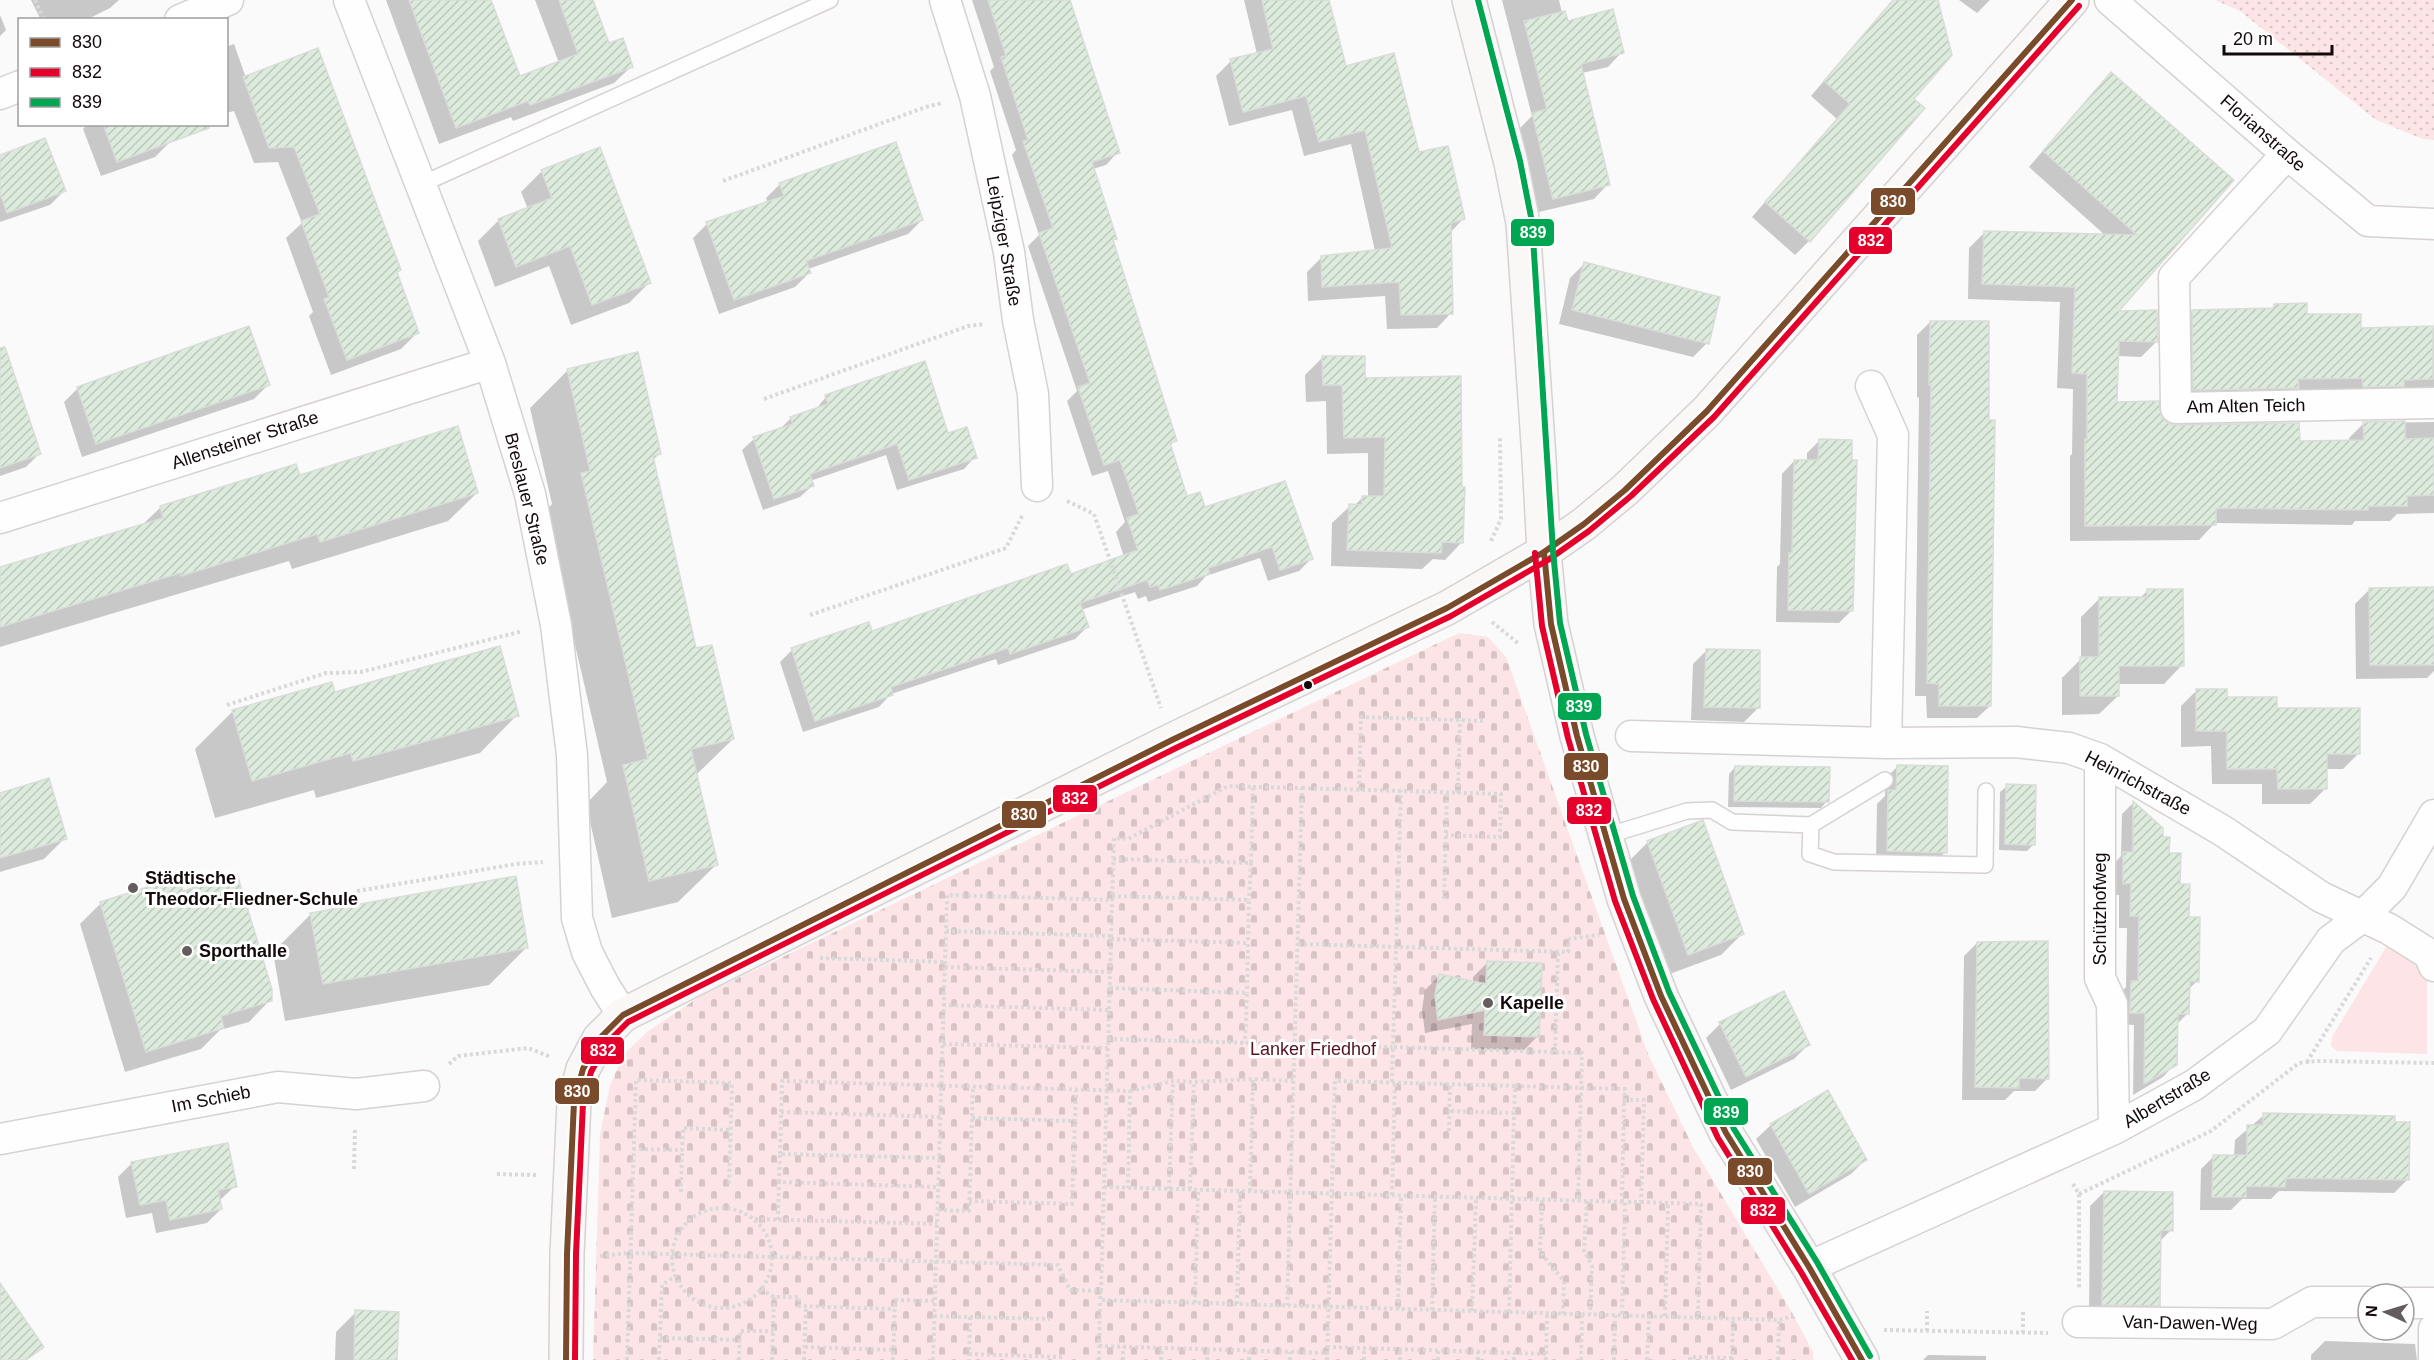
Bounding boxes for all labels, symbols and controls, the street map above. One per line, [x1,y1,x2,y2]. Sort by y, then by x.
legend [18,18,228,126]
scale bar [2224,18,2332,56]
text: 20 m [2233,29,2273,49]
text: 830 [72,32,102,52]
text: 832 [72,62,102,82]
street label: Florianstraße [2216,91,2310,175]
text: 839 [72,92,102,112]
street label: Leipziger Straße [983,174,1025,308]
line badge: 830 [1870,187,1916,216]
text: 830 [1880,193,1906,210]
line badge: 839 [1510,218,1555,247]
text: 839 [1520,224,1546,241]
line badge: 832 [1848,226,1893,255]
text: 832 [1858,232,1884,249]
street label: Am Alten Teich [2186,395,2306,417]
street label: Allensteiner Straße [169,407,321,473]
street label: Breslauer Straße [501,431,553,567]
unlabelled marker [1302,679,1314,691]
line badge: 839 [1557,692,1602,721]
text: 839 [1566,698,1592,715]
street label: Heinrichstraße [2082,747,2194,819]
line badge: 830 [1563,752,1609,781]
text: 830 [1573,758,1599,775]
line badge: 832 [1052,784,1098,813]
text: 832 [1062,790,1088,807]
line badge: 832 [1566,796,1612,825]
line badge: 830 [1001,800,1047,829]
text: 832 [1576,802,1602,819]
text: 830 [1011,806,1037,823]
street label: Schützhofweg [2090,852,2110,966]
place label: Städtische Theodor-Fliedner-Schule [145,868,358,909]
marker: Städtische Theodor-Fliedner-Schule [126,881,140,895]
place label: Sporthalle [199,941,287,961]
marker: Sporthalle [180,944,194,958]
place label: Kapelle [1500,993,1564,1013]
marker: Kapelle [1481,996,1495,1010]
line badge: 832 [580,1036,625,1065]
park label: Lanker Friedhof [1250,1039,1377,1059]
text: 832 [590,1042,616,1059]
street label: Albertstraße [2120,1064,2214,1132]
line badge: 830 [554,1077,600,1105]
street label: Im Schieb [170,1082,252,1116]
text: 830 [564,1083,590,1100]
line badge: 839 [1703,1097,1749,1126]
text: 839 [1713,1104,1739,1121]
line badge: 830 [1727,1157,1773,1186]
text: 830 [1737,1163,1763,1180]
line badge: 832 [1740,1196,1786,1225]
text: 832 [1750,1202,1776,1219]
north arrow [2356,1282,2416,1342]
text: N [2363,1305,2380,1317]
street label: Van-Dawen-Weg [2122,1312,2258,1334]

